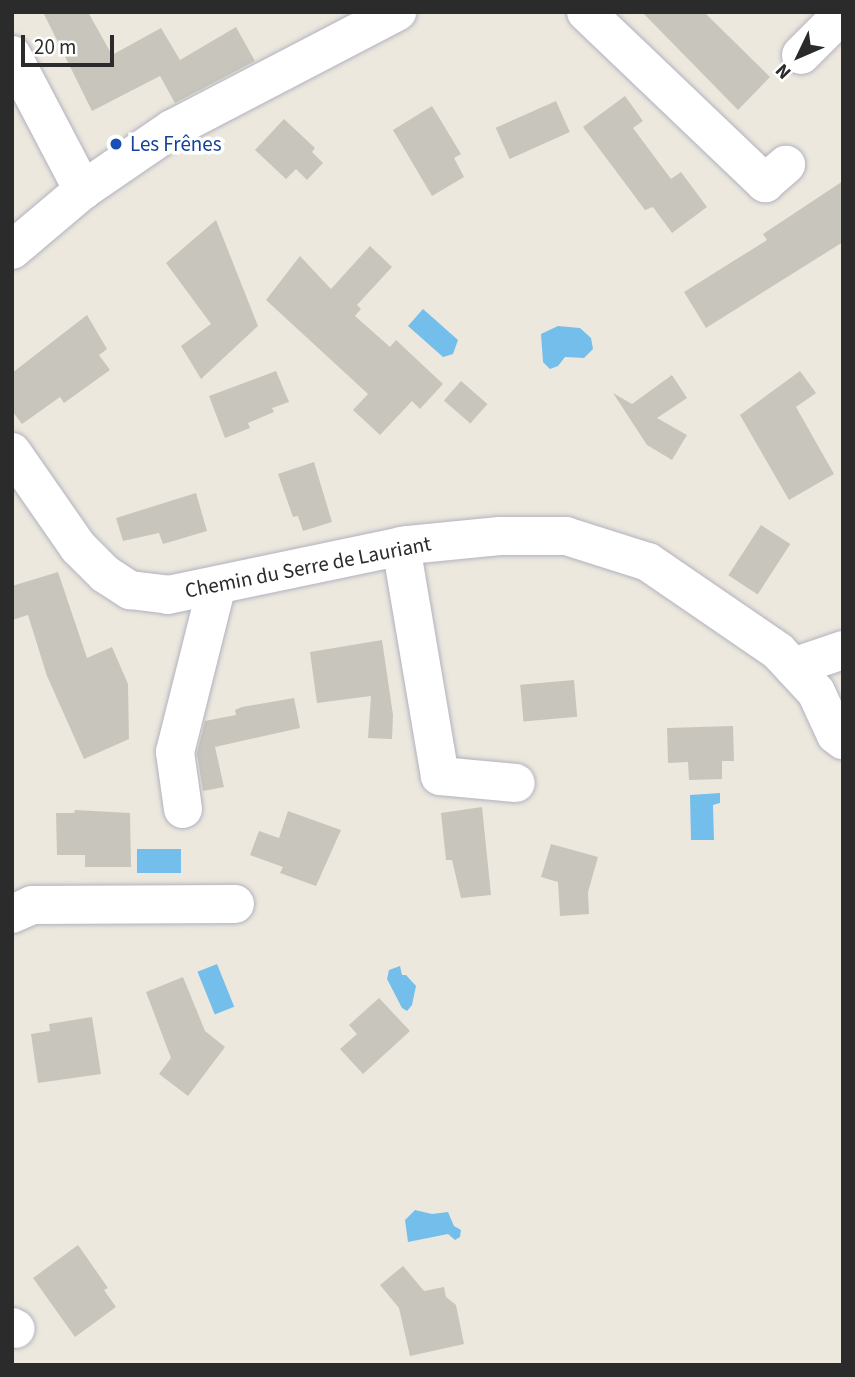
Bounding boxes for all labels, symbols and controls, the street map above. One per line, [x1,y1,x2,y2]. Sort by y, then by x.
scale bar [24,21,117,65]
north arrow [764,21,834,91]
text: 20 m [34,32,76,62]
text: N [769,57,798,85]
place label: Les Frênes [130,131,222,157]
marker: Les Frênes [108,136,124,152]
street label: Chemin du Serre de Lauriant [183,531,433,603]

